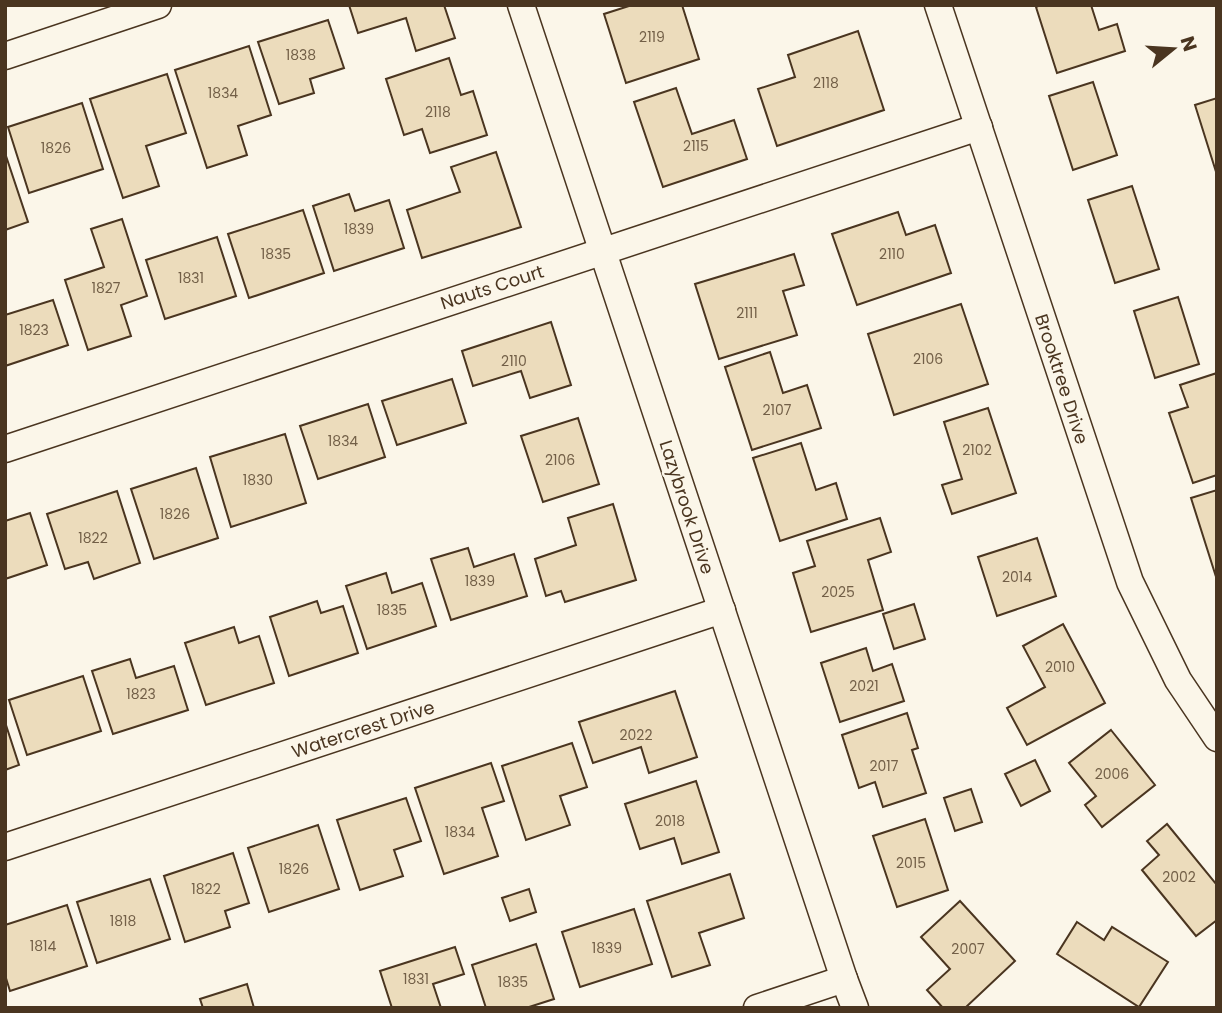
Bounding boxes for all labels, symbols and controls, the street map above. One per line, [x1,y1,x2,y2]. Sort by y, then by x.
north arrow [1138,14,1208,84]
house number: 2119 [639,27,665,47]
text: N [1174,33,1204,55]
house number: 1838 [286,45,316,65]
house number: 2118 [813,73,839,93]
house number: 1834 [208,83,238,103]
house number: 2118 [425,102,451,122]
house number: 2115 [683,136,709,156]
house number: 1826 [41,138,71,158]
house number: 1839 [344,219,374,239]
house number: 1835 [261,244,291,264]
house number: 2110 [879,244,905,264]
street label: Nauts Court [437,259,547,315]
house number: 1831 [178,268,204,288]
house number: 1827 [91,278,121,298]
house number: 2111 [736,303,758,323]
street label: Brooktree Drive [1029,311,1095,447]
house number: 1823 [19,320,49,340]
house number: 2106 [913,349,943,369]
house number: 2110 [501,351,527,371]
house number: 2107 [763,400,792,420]
house number: 1834 [328,431,358,451]
street label: Lazybrook Drive [654,437,720,577]
house number: 2102 [962,440,992,460]
house number: 2106 [545,450,575,470]
house number: 1830 [243,470,273,490]
house number: 1826 [160,504,190,524]
house number: 1822 [78,528,108,548]
house number: 2014 [1002,567,1032,587]
house number: 1839 [465,571,495,591]
house number: 2025 [821,582,855,602]
house number: 1835 [377,600,407,620]
house number: 2010 [1045,657,1075,677]
house number: 2021 [849,676,879,696]
house number: 1823 [126,684,156,704]
street label: Watercrest Drive [288,694,438,764]
house number: 2022 [620,725,652,745]
house number: 2017 [870,756,899,776]
house number: 2006 [1095,764,1129,784]
house number: 2018 [655,811,685,831]
house number: 1834 [445,822,475,842]
house number: 2015 [896,853,926,873]
house number: 1826 [279,859,309,879]
house number: 2002 [1162,867,1196,887]
house number: 1822 [191,879,221,899]
house number: 1818 [110,911,136,931]
house number: 1814 [30,936,56,956]
house number: 1839 [592,938,622,958]
house number: 2007 [951,939,985,959]
house number: 1831 [403,969,429,989]
house number: 1835 [498,972,528,992]

